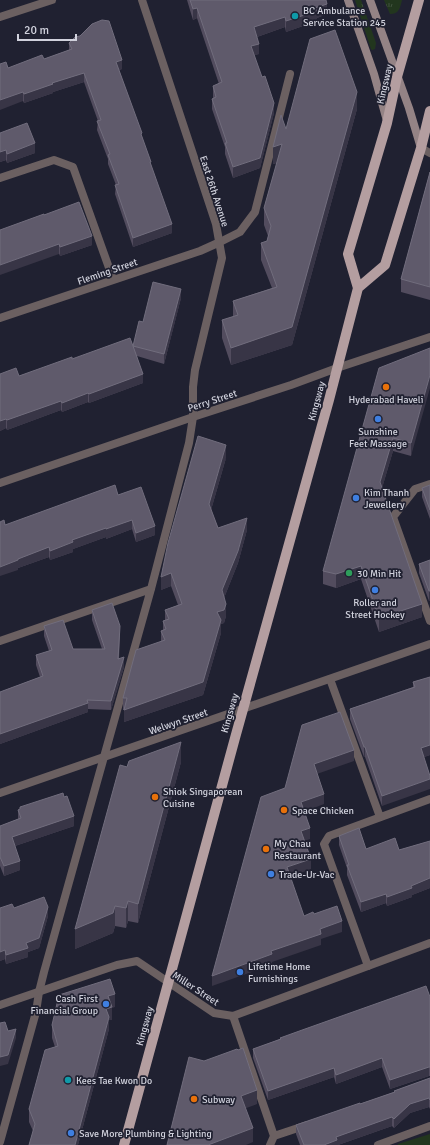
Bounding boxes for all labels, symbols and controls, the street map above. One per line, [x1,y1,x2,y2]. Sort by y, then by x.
place label: BC Ambulance Service Station 245 [303,5,386,29]
marker: BC Ambulance Service Station 245 [290,11,300,21]
scale bar [18,16,76,42]
text: 20 m [24,23,49,38]
street label: Kingsway [375,63,395,105]
street label: East 26th Avenue [197,154,231,228]
street label: Fleming Street [76,256,139,288]
street label: Kingsway [306,380,328,422]
marker: Hyderabad Haveli [381,382,391,392]
street label: Perry Street [186,387,239,415]
place label: Hyderabad Haveli [349,394,423,406]
marker: Sunshine Feet Massage [373,414,383,424]
place label: Sunshine Feet Massage [349,426,407,450]
place label: Kim Thanh Jewellery [364,487,409,511]
marker: Kim Thanh Jewellery [351,493,361,503]
marker: 30 Min Hit [344,568,354,578]
place label: 30 Min Hit [357,568,402,580]
marker: Roller and Street Hockey [370,585,380,595]
place label: Roller and Street Hockey [345,597,405,621]
street label: Kingsway [219,692,241,734]
street label: Welwyn Street [147,706,210,738]
place label: Shiok Singaporean Cuisine [163,786,243,810]
marker: Shiok Singaporean Cuisine [150,792,160,802]
marker: Space Chicken [279,805,289,815]
place label: Space Chicken [292,805,354,817]
place label: My Chau Restaurant [274,838,321,862]
marker: My Chau Restaurant [261,844,271,854]
marker: Trade-Ur-Vac [266,869,276,879]
place label: Trade-Ur-Vac [279,869,335,881]
place label: Lifetime Home Furnishings [248,961,310,985]
marker: Lifetime Home Furnishings [235,967,245,977]
street label: Miller Street [170,969,222,1009]
place label: Cash First Financial Group [30,993,98,1017]
marker: Cash First Financial Group [101,999,111,1009]
street label: Kingsway [134,1005,156,1047]
marker: Kees Tae Kwon Do [63,1075,73,1085]
place label: Kees Tae Kwon Do [76,1075,152,1087]
marker: Subway [189,1094,199,1104]
place label: Subway [202,1094,235,1106]
marker: Save More Plumbing & Lighting [66,1128,76,1138]
place label: Save More Plumbing & Lighting [79,1128,212,1140]

